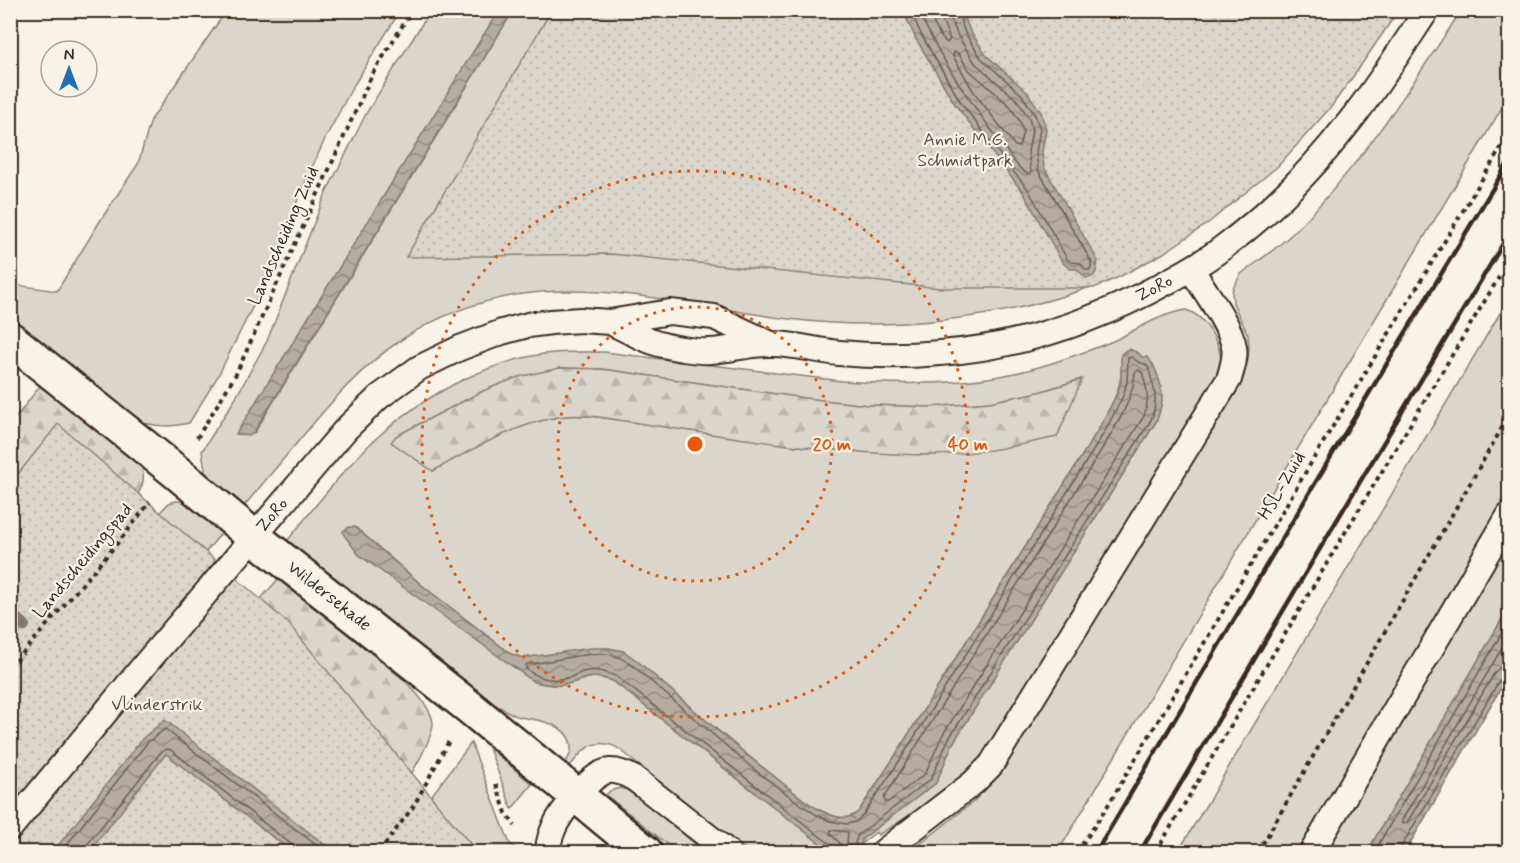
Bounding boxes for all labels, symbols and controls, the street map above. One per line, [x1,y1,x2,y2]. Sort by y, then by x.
north arrow [39,39,99,99]
text: N [64,45,74,66]
park label: Annie M.G. Schmidtpark [917,128,1013,173]
street label: Landscheiding Zuid [243,163,326,310]
street label: ZoRo [1132,269,1177,308]
text: 20 m [813,433,851,457]
text: 40 m [948,433,988,457]
centre of rings [685,434,705,454]
street label: HSL-Zuid [1252,448,1312,524]
street label: ZoRo [250,493,294,538]
street label: Landscheidingspad [28,498,139,624]
street label: Wildersekade [282,556,376,637]
park label: Vlinderstrik [111,693,203,717]

